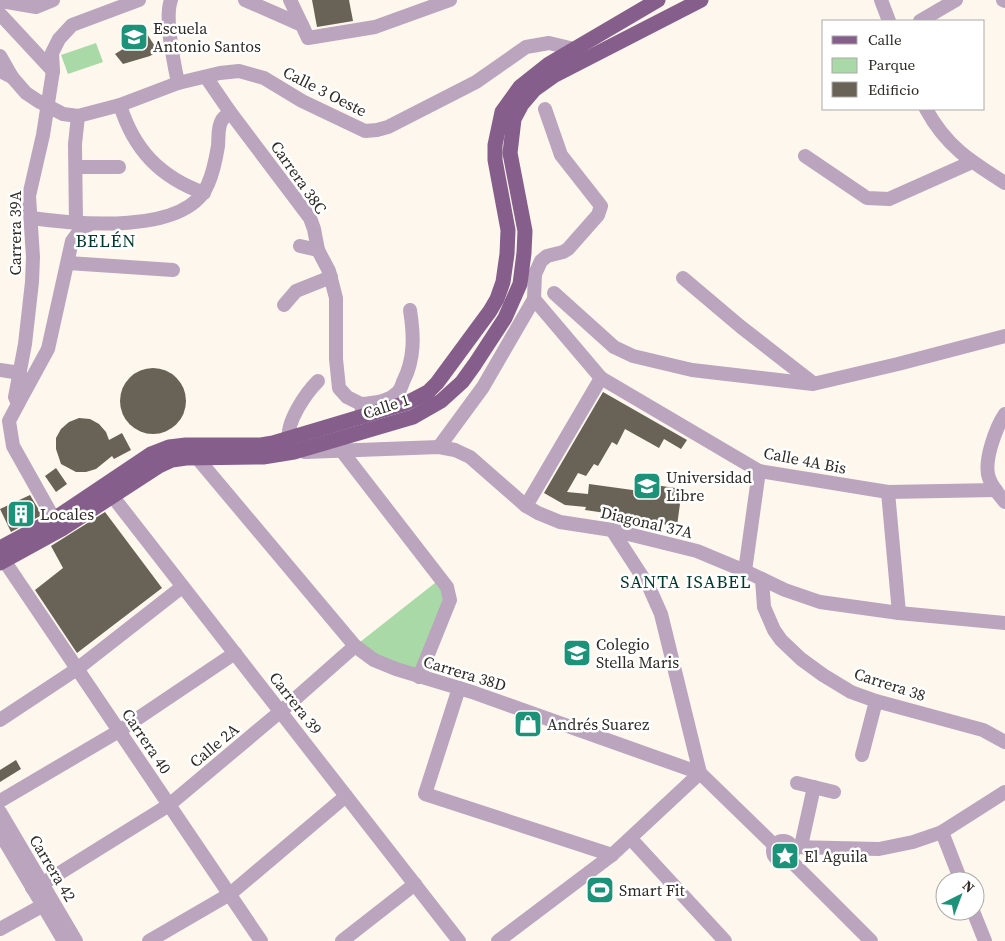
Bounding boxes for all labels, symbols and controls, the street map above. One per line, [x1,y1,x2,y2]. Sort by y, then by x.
place label: Escuela Antonio Santos [153,17,261,57]
legend [822,20,985,110]
school or university icon: Escuela Antonio Santos [119,22,149,52]
text: Calle [868,29,902,50]
text: Parque [868,54,916,75]
street label: Calle 3 Oeste [279,61,371,121]
text: Edificio [868,79,919,100]
street label: Carrera 38C [266,136,332,218]
street label: Carrera 39A [4,190,26,275]
district label: BELÉN [75,228,137,253]
street label: Calle 1 [360,388,412,424]
street label: Calle 4A Bis [762,441,848,479]
place label: Universidad Libre [666,466,752,506]
school or university icon: Universidad Libre [632,471,662,501]
building icon: Locales [6,499,36,529]
street label: Diagonal 37A [599,501,696,543]
place label: Locales [40,503,94,525]
district label: SANTA ISABEL [620,569,752,594]
place label: Colegio Stella Maris [596,633,679,673]
school or university icon: Colegio Stella Maris [562,638,592,668]
street label: Carrera 38D [421,650,509,696]
street label: Carrera 38 [851,662,929,706]
street label: Carrera 39 [264,667,328,739]
street label: Carrera 40 [117,704,177,778]
shop icon: Andrés Suarez [513,709,543,739]
place label: Andrés Suarez [547,713,649,735]
street label: Calle 2A [185,718,244,772]
street label: Carrera 42 [24,831,82,905]
place icon: El Aguila [770,841,800,871]
place label: El Aguila [804,845,869,867]
north arrow [935,871,985,921]
sports icon: Smart Fit [585,875,615,905]
text: N [958,875,979,897]
place label: Smart Fit [619,879,686,901]

